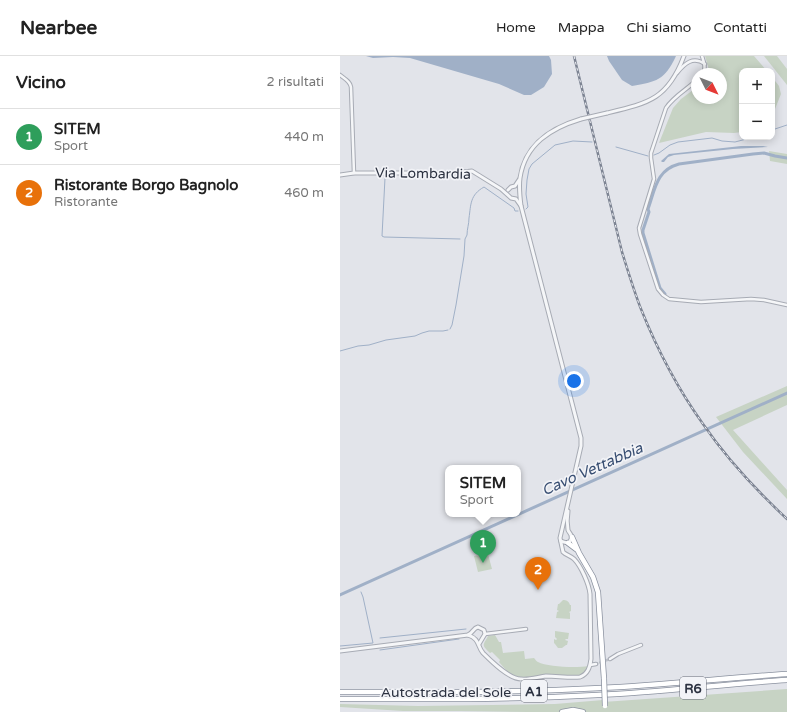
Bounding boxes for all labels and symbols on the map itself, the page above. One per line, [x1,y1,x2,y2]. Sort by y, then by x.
north arrow [691,68,727,104]
street label: Via Lombardia [375,164,471,183]
your location [564,371,584,391]
water label: Cavo Vettabbia [539,438,646,499]
pin: 1 [470,530,496,563]
pin: 2 [525,557,551,590]
road number: R6 [680,677,706,699]
road number: A1 [521,680,547,702]
street label: Autostrada del Sole [381,684,511,701]

